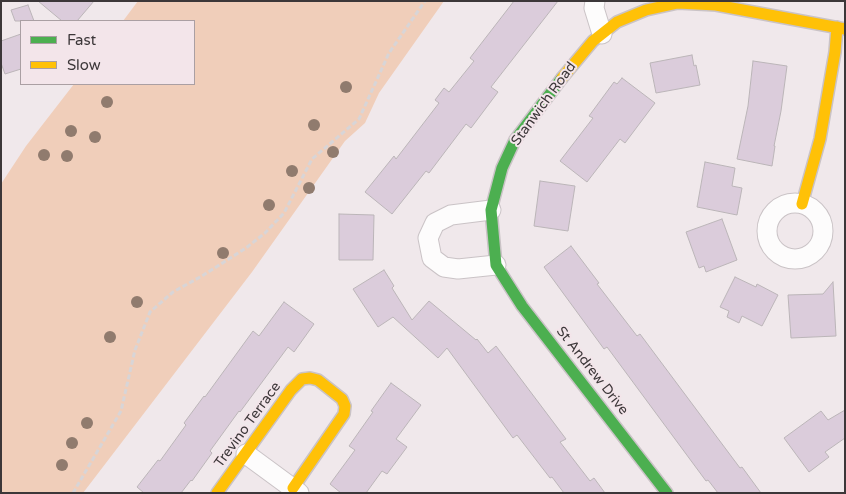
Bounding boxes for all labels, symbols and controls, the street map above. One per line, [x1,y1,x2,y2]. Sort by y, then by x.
legend [20,20,195,85]
text: Fast [67,31,96,49]
text: Slow [67,56,101,74]
street label: Stanwich Road [508,59,580,149]
street label: St Andrew Drive [552,324,632,418]
street label: Trevino Terrace [211,379,285,471]

